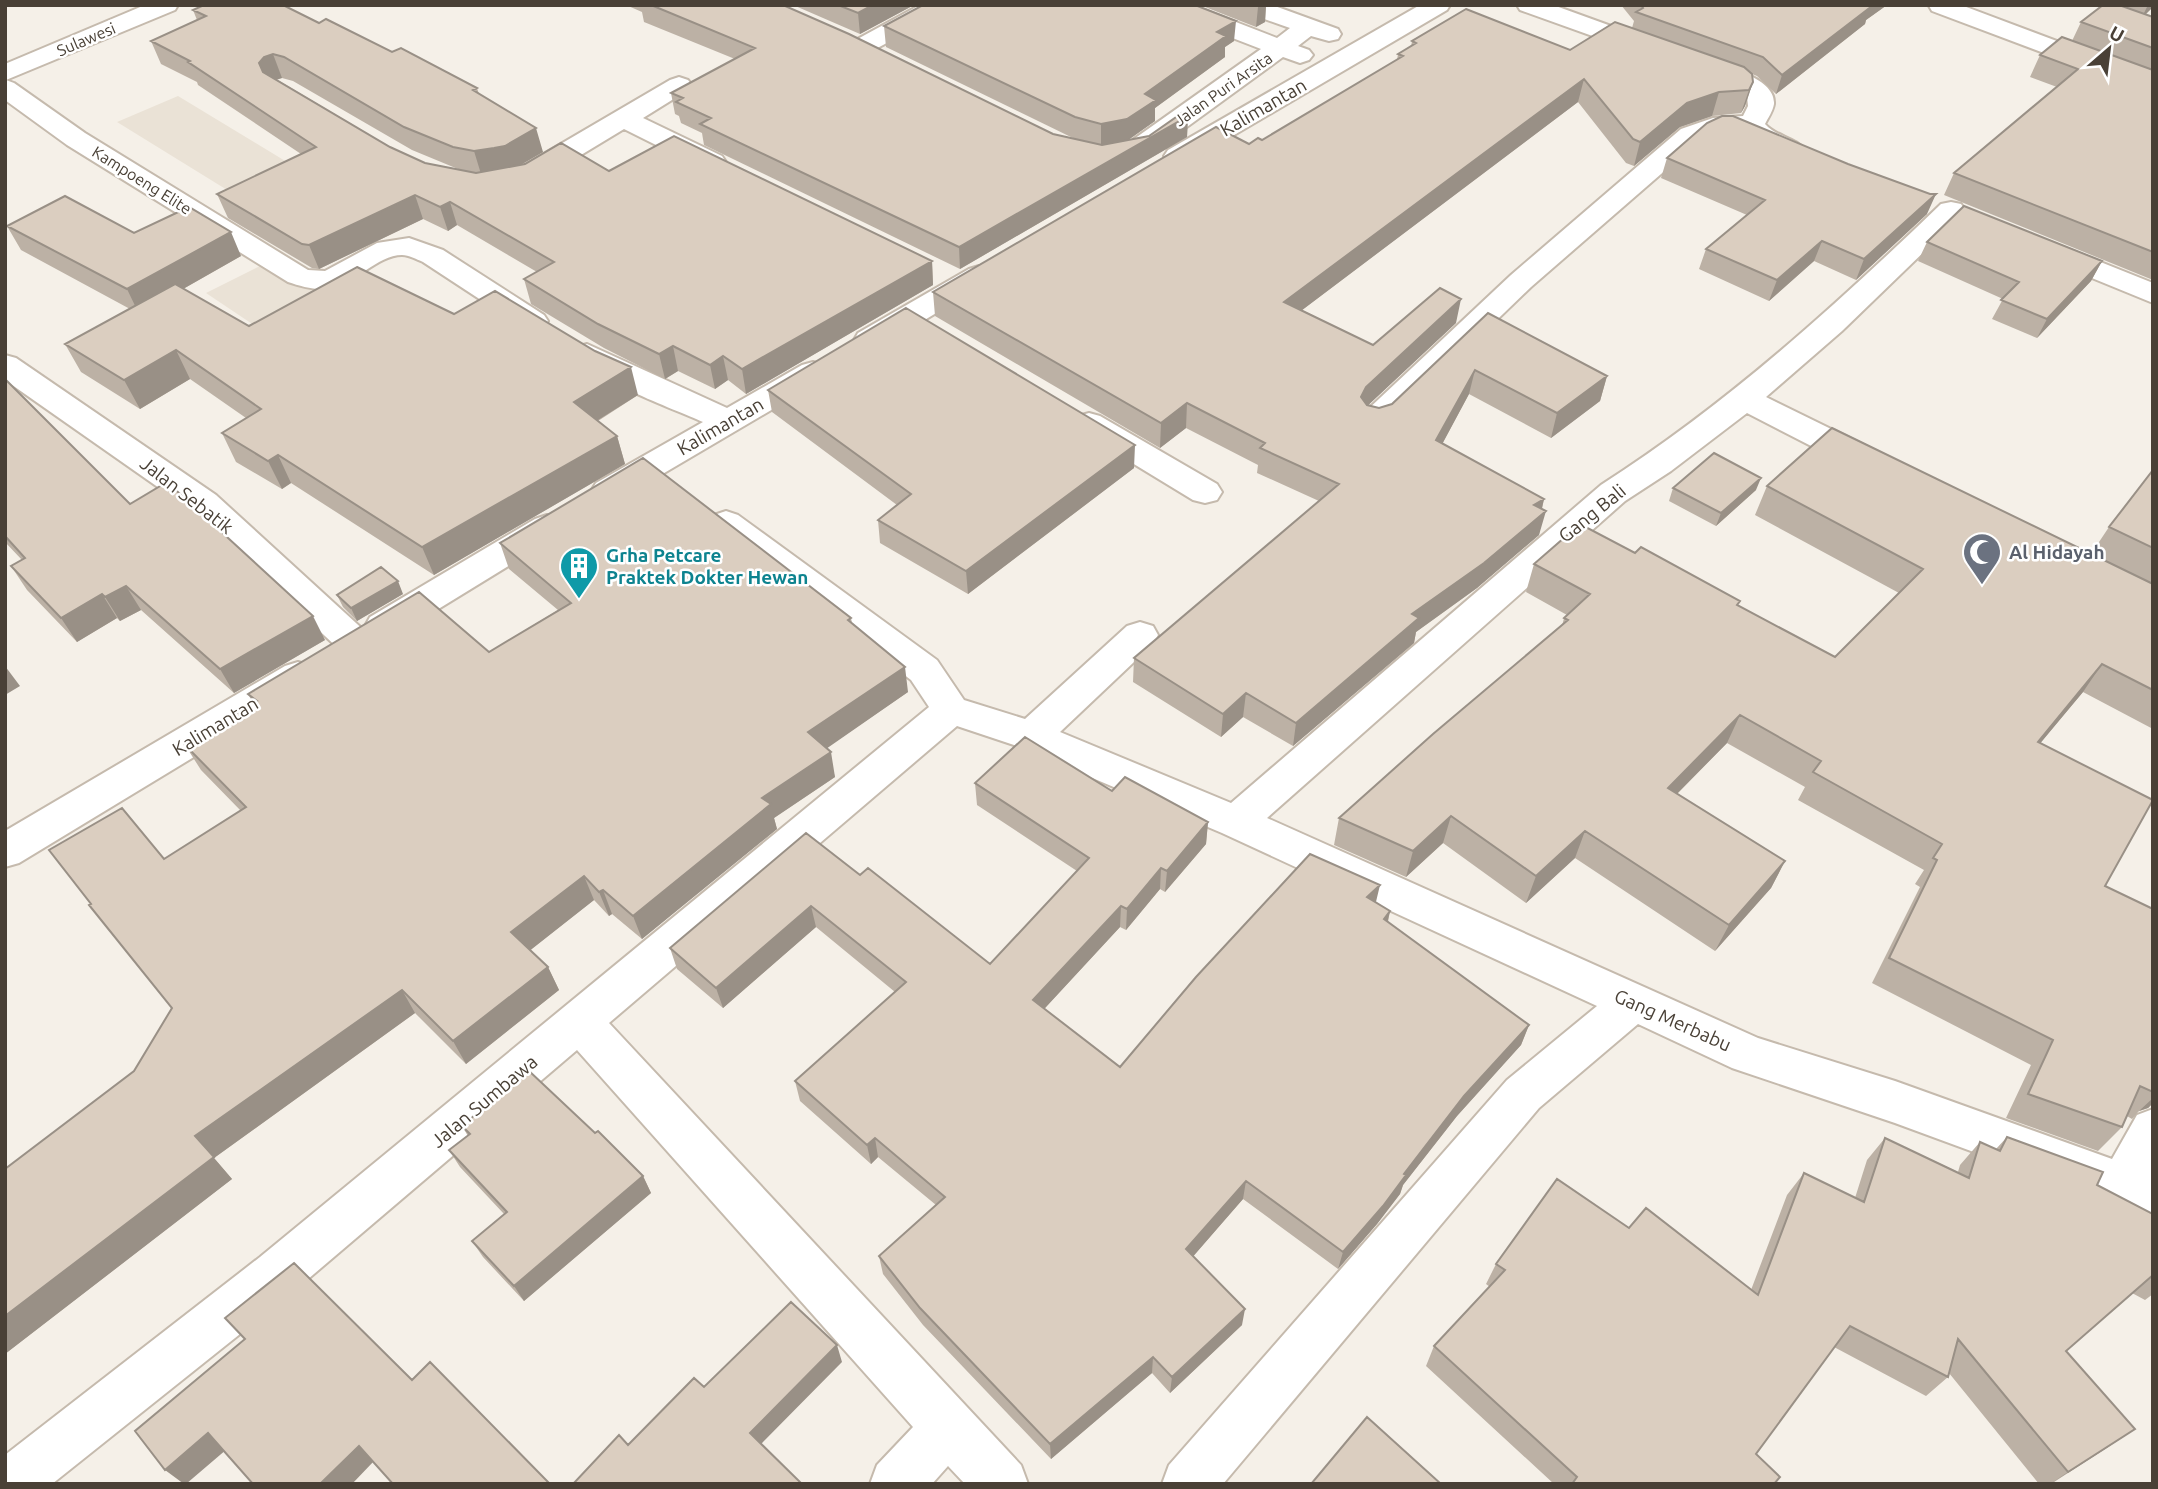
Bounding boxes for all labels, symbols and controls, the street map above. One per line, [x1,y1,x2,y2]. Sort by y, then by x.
north arrow [2074,14,2144,84]
street label: Sulawesi [54,19,118,59]
text: U [2106,21,2128,47]
street label: Jalan Puri Arsita [1171,49,1275,129]
street label: Kalimantan [1216,73,1310,141]
street label: Kampoeng Elite [89,142,195,218]
street label: Kalimantan [673,392,767,460]
street label: Jalan Sebatik [136,452,238,538]
street label: Gang Bali [1554,479,1630,547]
mosque icon: Al Hidayah [1961,531,2003,586]
place label: Al Hidayah [2009,541,2105,563]
place label: Grha Petcare Praktek Dokter Hewan [606,544,808,588]
building icon: Grha Petcare Praktek Dokter Hewan [558,545,600,600]
street label: Kalimantan [168,692,262,760]
street label: Gang Merbabu [1611,984,1735,1056]
street label: Jalan Sumbawa [427,1050,541,1152]

